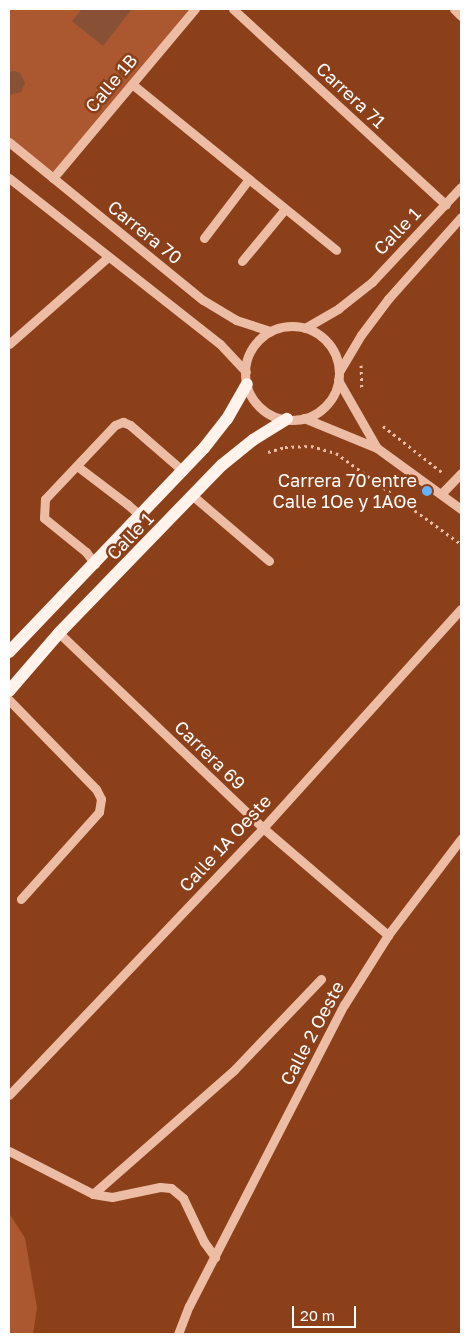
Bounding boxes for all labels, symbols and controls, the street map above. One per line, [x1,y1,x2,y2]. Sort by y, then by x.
street label: Calle 1B [80,49,142,117]
street label: Carrera 71 [312,58,390,132]
street label: Carrera 70 [104,196,186,268]
street label: Calle 1 [369,203,425,259]
place label: Carrera 70 entre Calle 1Oe y 1AOe [273,470,417,512]
marker: Carrera 70 entre Calle 1Oe y 1AOe [421,485,433,497]
street label: Calle 1 [102,508,158,564]
street label: Carrera 69 [170,716,250,794]
street label: Calle 1A Oeste [175,790,275,896]
street label: Calle 2 Oeste [276,977,348,1089]
scale bar [295,1296,359,1328]
text: 20 m [300,1306,335,1324]

